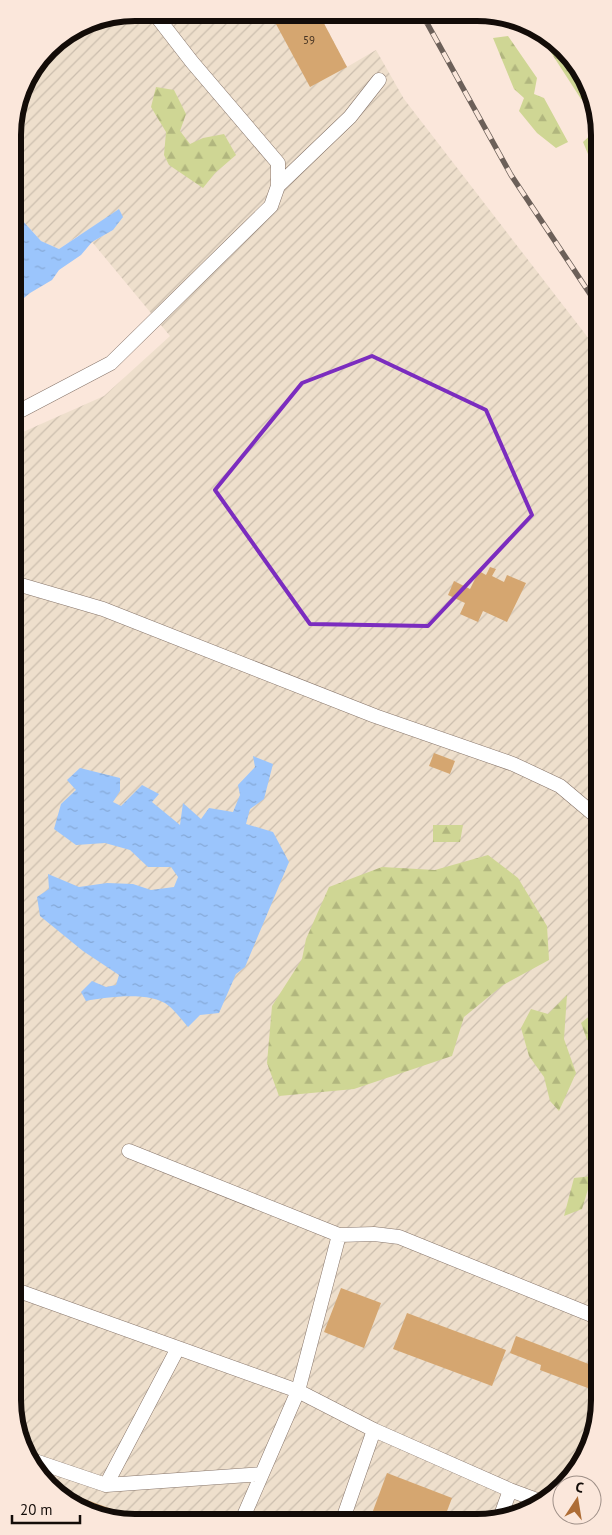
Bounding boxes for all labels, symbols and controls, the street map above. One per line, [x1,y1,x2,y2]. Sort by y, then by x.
house number: 59 [303,33,315,47]
north arrow [552,1475,602,1525]
text: С [574,1478,586,1497]
scale bar [12,1492,80,1524]
text: 20 m [20,1500,53,1519]

